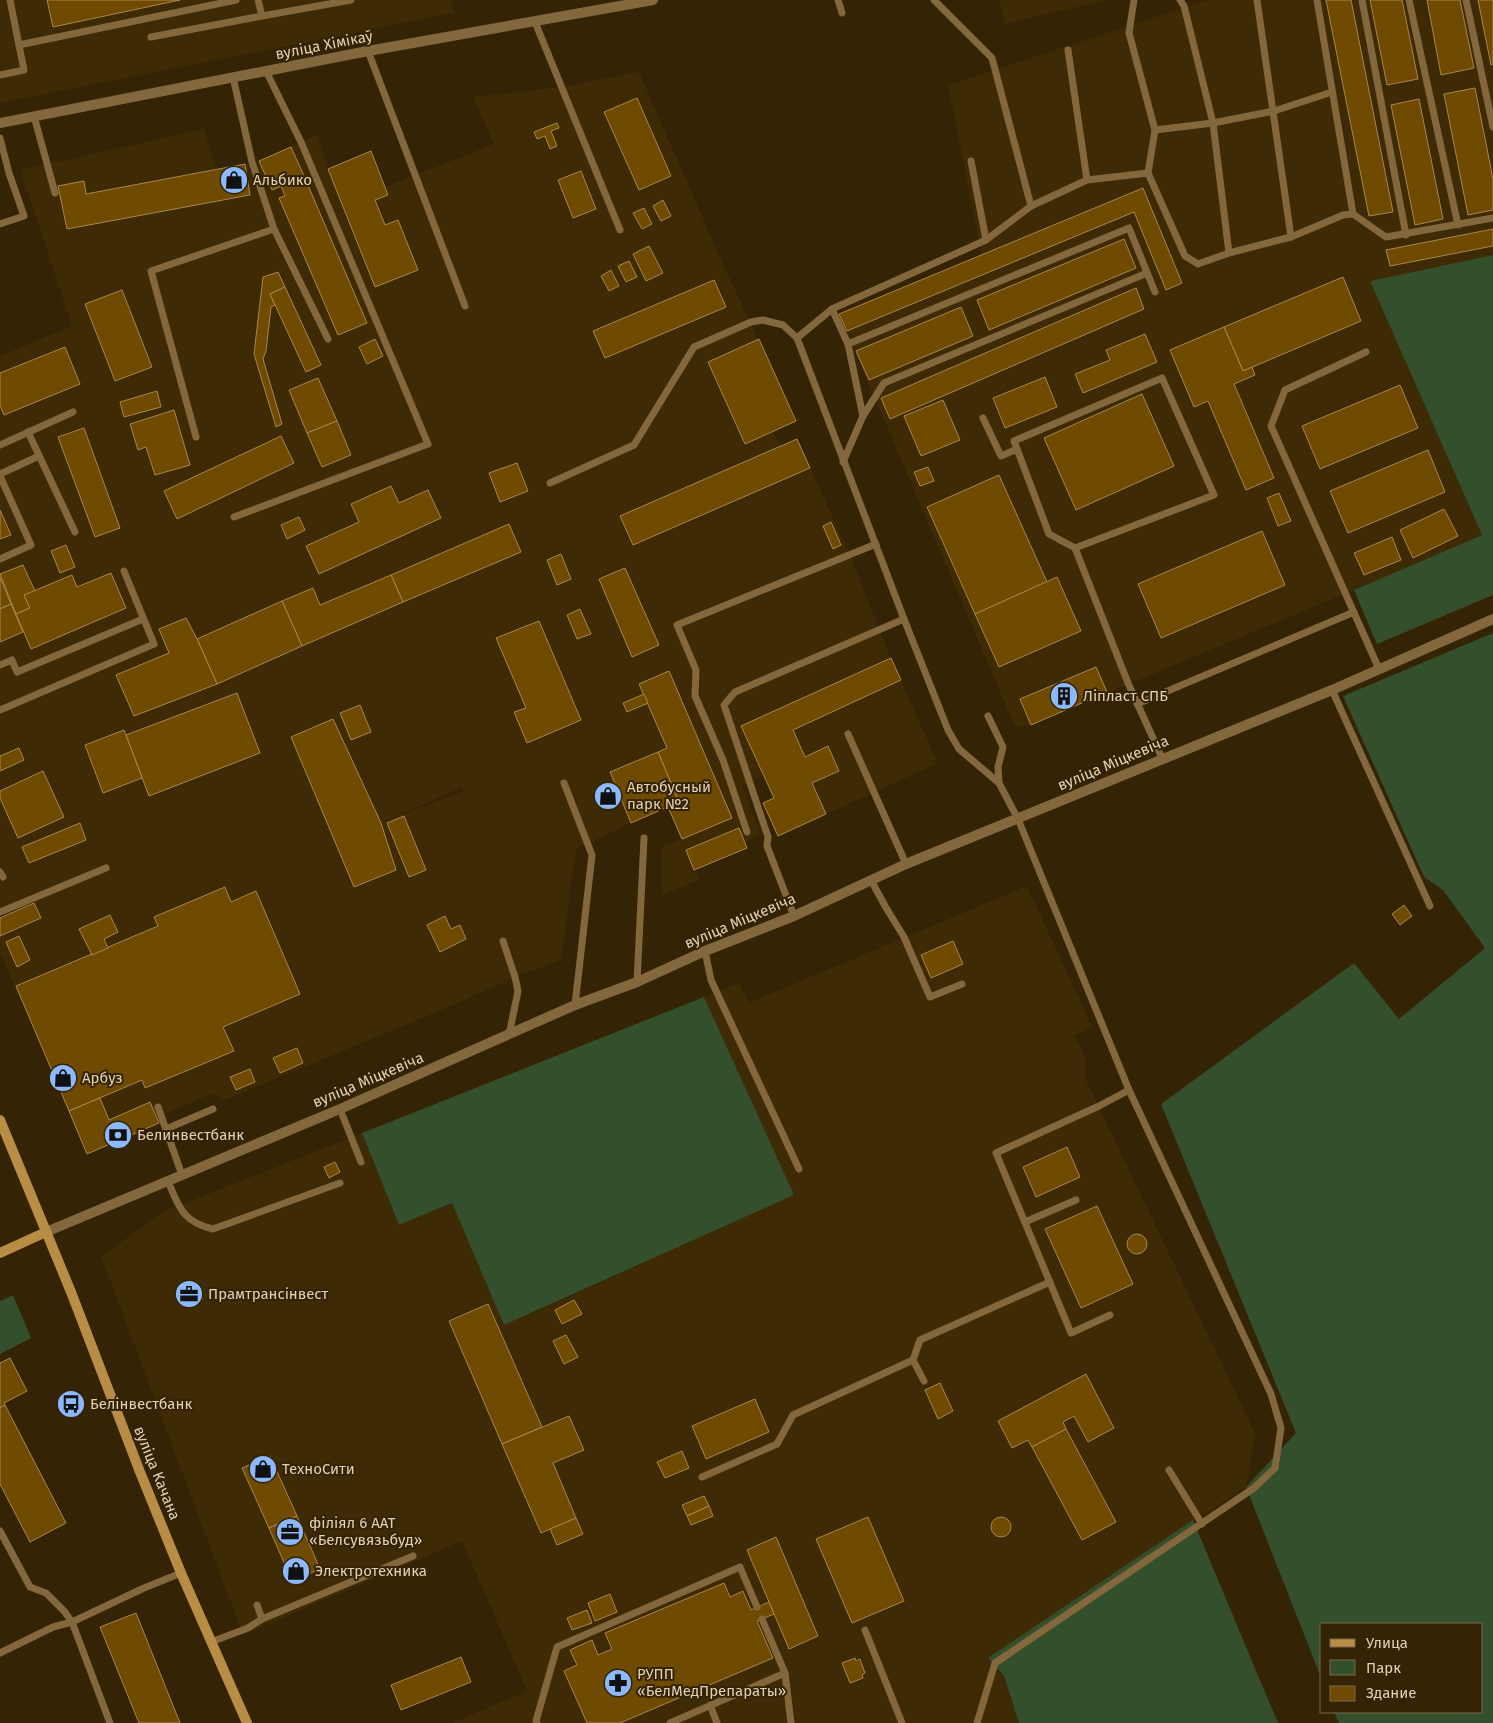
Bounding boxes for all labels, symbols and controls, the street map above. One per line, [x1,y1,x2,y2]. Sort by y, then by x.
street label: вуліца Хімікаў [274,27,375,63]
shop icon: Альбико [219,165,249,195]
place label: Альбико [253,171,312,189]
building icon: Ліпласт СПБ [1049,681,1079,711]
place label: Ліпласт СПБ [1083,687,1168,705]
street label: вуліца Міцкевіча [1055,731,1171,795]
place label: Автобусный парк №2 [627,778,711,813]
shop icon: Автобусный парк №2 [593,781,623,811]
street label: вуліца Міцкевіча [682,889,798,953]
street label: вуліца Міцкевіча [310,1048,426,1112]
shop icon: Арбуз [48,1063,78,1093]
place label: Арбуз [82,1069,123,1087]
bank icon: Белинвестбанк [103,1120,133,1150]
place label: Белинвестбанк [137,1126,244,1144]
office icon: Прамтрансінвест [174,1279,204,1309]
place label: Прамтрансінвест [208,1285,329,1303]
bus stop icon: Белінвестбанк [56,1389,86,1419]
place label: Белінвестбанк [90,1395,192,1413]
street label: вуліца Качана [130,1423,184,1523]
shop icon: ТехноСити [248,1454,278,1484]
place label: ТехноСити [282,1460,355,1478]
place label: філіял 6 ААТ «Белсувязьбуд» [309,1514,422,1549]
office icon: філіял 6 ААТ «Белсувязьбуд» [275,1517,305,1547]
shop icon: Электротехника [281,1556,311,1586]
place label: Электротехника [315,1562,427,1580]
legend [1320,1623,1483,1713]
text: Улица [1366,1634,1408,1652]
text: Парк [1366,1659,1401,1677]
place label: РУПП «БелМедПрепараты» [637,1665,786,1700]
pharmacy icon: РУПП «БелМедПрепараты» [603,1668,633,1698]
text: Здание [1366,1684,1416,1702]

